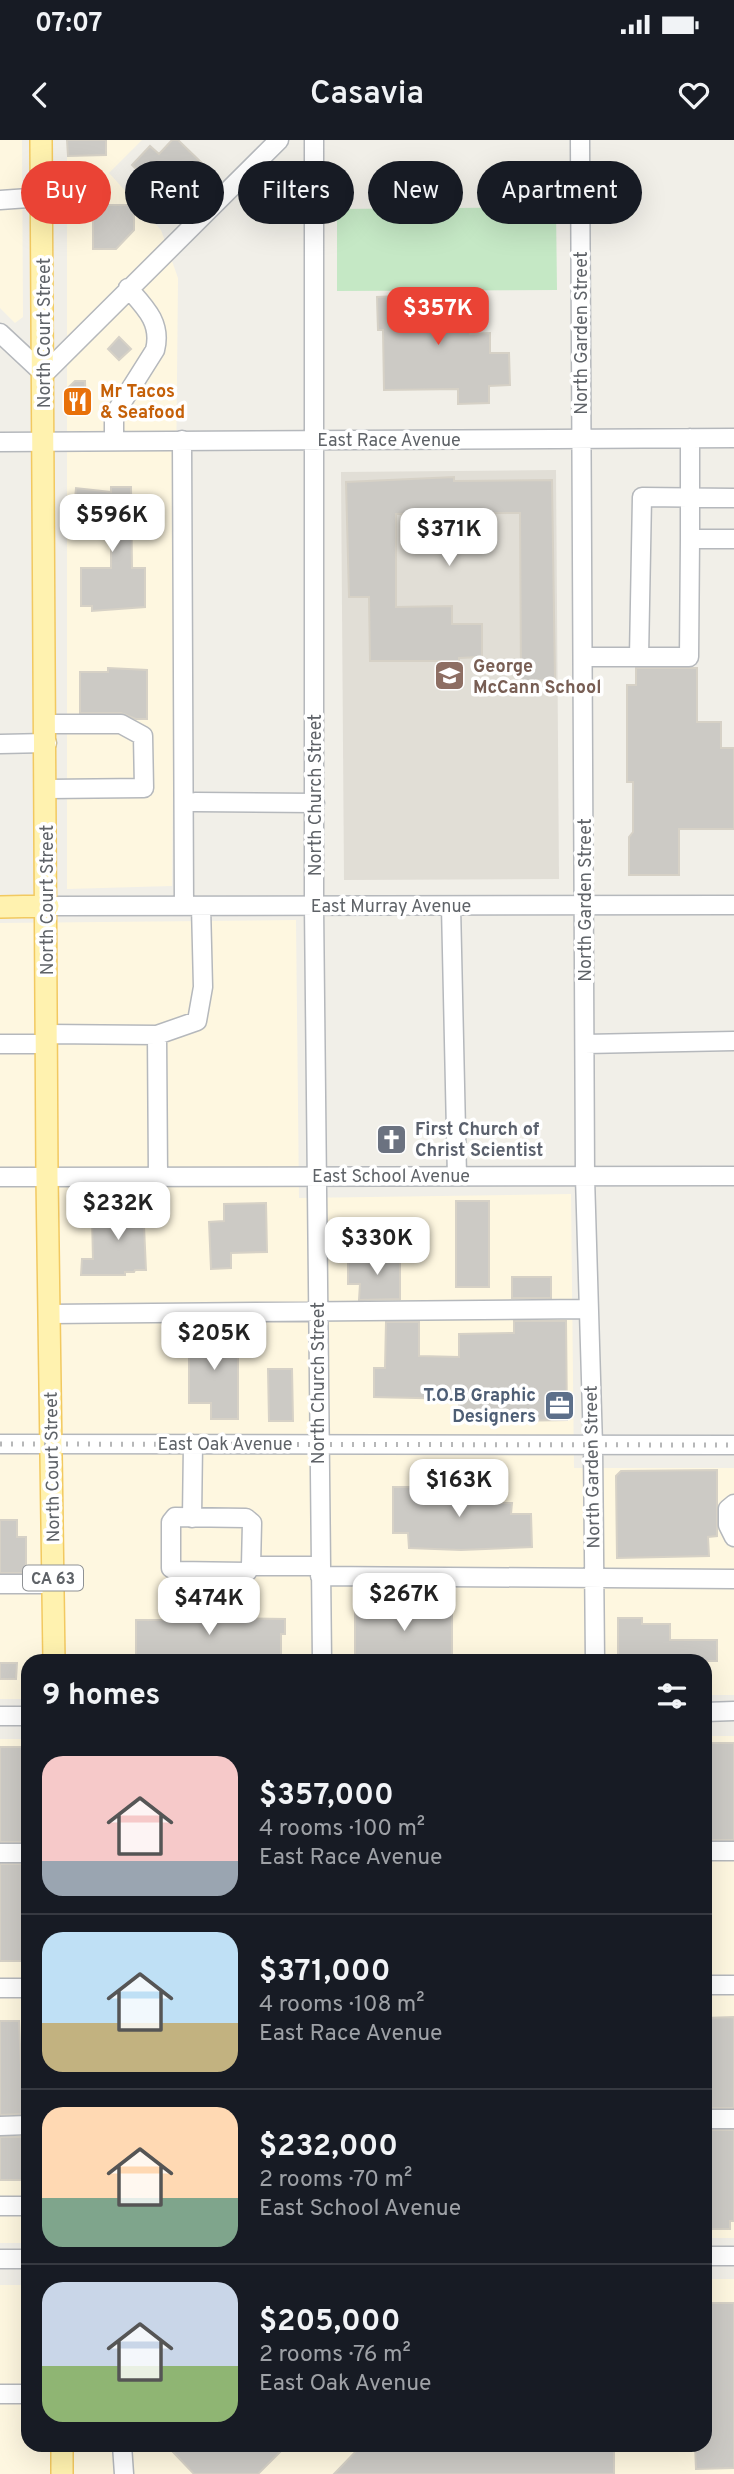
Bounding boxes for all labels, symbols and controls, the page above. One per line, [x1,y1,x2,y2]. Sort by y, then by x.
text: 07:07 [35,8,102,41]
text: Casavia [310,75,424,115]
icon: back [21,76,59,114]
icon: heart [675,76,713,114]
chip: Buy [21,161,111,224]
chip: Rent [125,161,224,224]
chip: Filters [238,161,354,224]
chip: New [368,161,463,224]
chip: Apartment [477,161,642,224]
street label: North Garden Street [571,251,594,415]
street label: North Court Street [34,258,57,408]
pin: $357K [389,288,487,347]
text: $357K [403,295,473,324]
place label: Mr Tacos & Seafood [100,381,185,425]
restaurant icon: Mr Tacos & Seafood [60,384,94,418]
street label: East Race Avenue [317,430,461,453]
pin: $596K [63,494,161,554]
text: $596K [76,502,148,531]
pin: $371K [400,508,498,568]
text: $371K [416,516,482,545]
place label: George McCann School [473,656,601,700]
school or university icon: George McCann School [433,659,467,693]
street label: North Church Street [305,714,328,876]
street label: North Garden Street [575,818,598,982]
street label: North Court Street [37,825,60,975]
street label: East Murray Avenue [311,896,471,919]
place label: First Church of Christ Scientist [415,1119,543,1163]
church icon: First Church of Christ Scientist [375,1122,409,1156]
street label: East School Avenue [312,1166,470,1189]
pin: $232K [69,1182,167,1242]
text: $232K [82,1190,154,1219]
pin: $330K [328,1218,426,1277]
text: $330K [341,1225,413,1254]
street label: North Church Street [308,1302,331,1464]
pin: $205K [165,1312,263,1372]
text: $205K [177,1320,251,1349]
place label: T.O.B Graphic Designers [423,1385,536,1429]
street label: North Garden Street [581,1385,606,1549]
office icon: T.O.B Graphic Designers [542,1388,576,1422]
street label: North Court Street [41,1391,66,1543]
street label: East Oak Avenue [158,1434,292,1457]
pin: $163K [410,1460,508,1519]
text: $163K [425,1467,493,1496]
road number: CA 63 [23,1566,83,1590]
pin: $267K [355,1574,453,1633]
pin: $474K [160,1578,258,1637]
text: $267K [369,1581,439,1610]
text: $474K [174,1585,244,1614]
icon: filters [653,1677,691,1715]
text: 9 homes [42,1678,160,1715]
text: $357,000 [259,1778,394,1815]
icon: home [98,1784,182,1868]
text: 4 rooms · 100 m² [259,1815,425,1844]
text: East Race Avenue [259,1844,442,1873]
text: $371,000 [259,1954,390,1991]
icon: home [98,1960,182,2044]
text: 4 rooms · 108 m² [259,1991,425,2020]
text: East Race Avenue [259,2020,442,2049]
text: $232,000 [259,2129,398,2166]
icon: home [98,2135,182,2219]
text: 2 rooms · 70 m² [259,2166,412,2195]
text: East School Avenue [259,2195,461,2224]
text: $205,000 [259,2304,400,2341]
icon: home [98,2310,182,2394]
text: 2 rooms · 76 m² [259,2341,411,2370]
text: East Oak Avenue [259,2370,431,2399]

